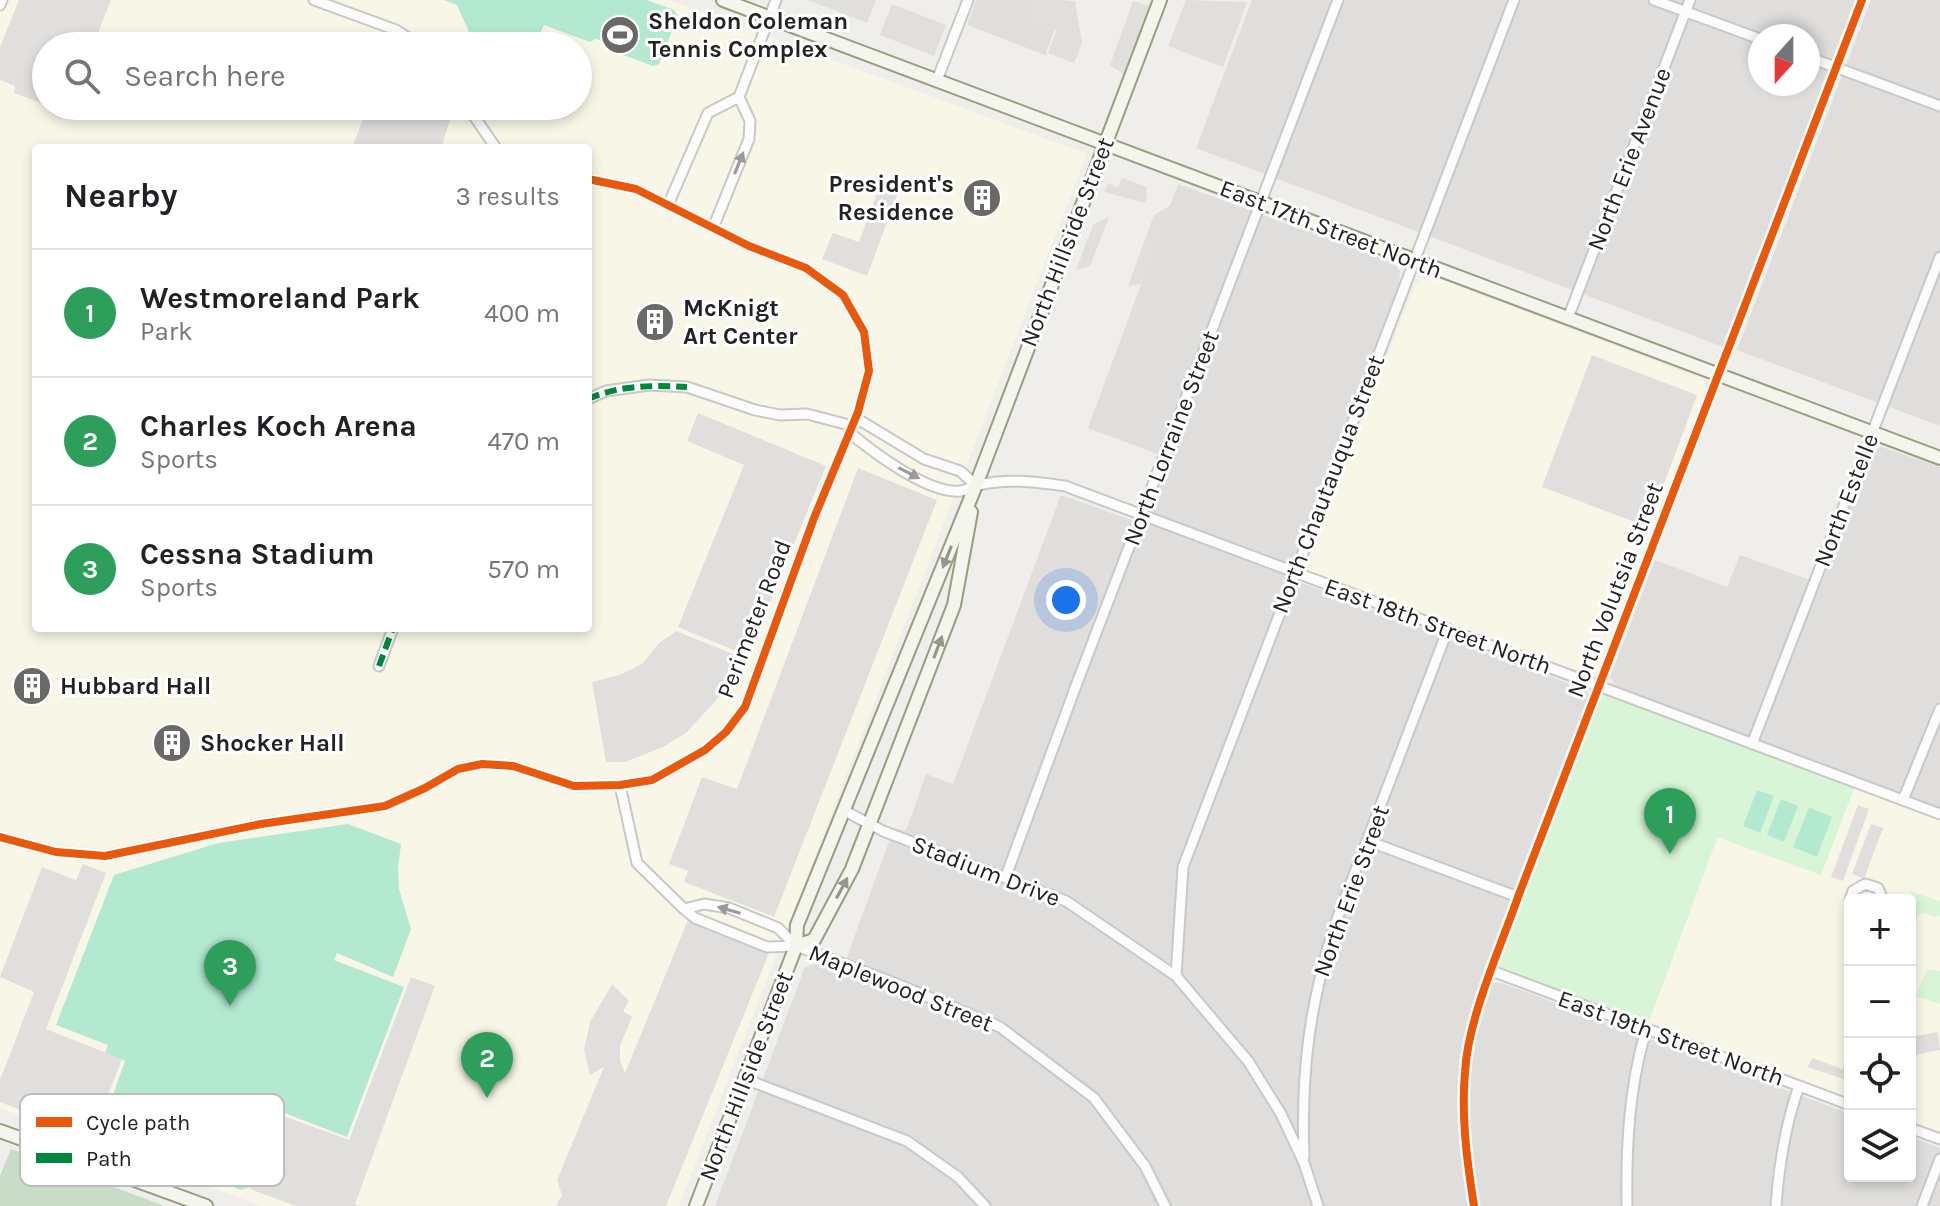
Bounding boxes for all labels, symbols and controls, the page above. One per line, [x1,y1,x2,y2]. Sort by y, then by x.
place label: Sheldon Coleman Tennis Complex [648,7,848,63]
sports icon: Sheldon Coleman Tennis Complex [599,14,641,56]
north arrow [1748,24,1820,96]
search box [32,32,592,120]
icon: search [60,54,104,98]
text: Search here [124,58,285,94]
street label: North Erie Avenue [1581,64,1677,254]
street label: North Hillside Street [1014,133,1120,351]
one-way arrow [732,151,745,175]
place label: President's Residence [829,170,954,226]
street label: East 17th Street North [1216,174,1446,284]
text: Nearby [64,176,178,216]
building icon: President's Residence [961,177,1003,219]
text: 3 results [456,181,560,212]
text: Westmoreland Park [140,280,420,316]
place label: McKnigt Art Center [683,294,798,350]
text: 1 [85,298,95,329]
text: 400 m [484,298,560,329]
building icon: McKnigt Art Center [634,301,676,343]
text: Park [140,316,193,347]
street label: North Lorraine Street [1117,327,1225,549]
street label: North Chautauqua Street [1266,351,1390,617]
text: Charles Koch Arena [140,408,417,444]
text: 2 [82,426,98,457]
text: 470 m [487,426,560,457]
street label: North Estelle [1808,429,1884,571]
text: Sports [140,444,218,475]
one-way arrow [898,467,921,480]
street label: North Volutsia Street [1561,479,1669,701]
text: Cessna Stadium [140,536,374,572]
street label: Perimeter Road [711,536,797,702]
one-way arrow [940,545,953,569]
text: 3 [82,554,98,585]
text: 570 m [487,554,560,585]
text: Sports [140,572,218,603]
street label: East 18th Street North [1321,572,1555,680]
your location [1046,580,1086,620]
one-way arrow [932,634,945,658]
building icon: Hubbard Hall [11,665,53,707]
place label: Hubbard Hall [60,672,211,700]
building icon: Shocker Hall [151,722,193,764]
place label: Shocker Hall [200,729,345,757]
pin: 1 [1644,788,1696,854]
street label: North Erie Street [1307,801,1395,981]
street label: Stadium Drive [908,830,1064,912]
one-way arrow [835,876,848,899]
map controls [1844,894,1916,1182]
button: + [1844,894,1916,966]
one-way arrow [716,903,741,915]
street label: Maplewood Street [805,938,997,1038]
pin: 3 [204,940,256,1006]
button: − [1844,966,1916,1038]
street label: North Hillside Street [693,967,799,1185]
street label: East 19th Street North [1554,984,1788,1092]
pin: 2 [461,1032,513,1098]
button: locate [1844,1038,1916,1110]
legend [20,1094,284,1186]
text: Cycle path [86,1110,190,1136]
button: layers [1844,1110,1916,1182]
text: Path [86,1146,132,1172]

